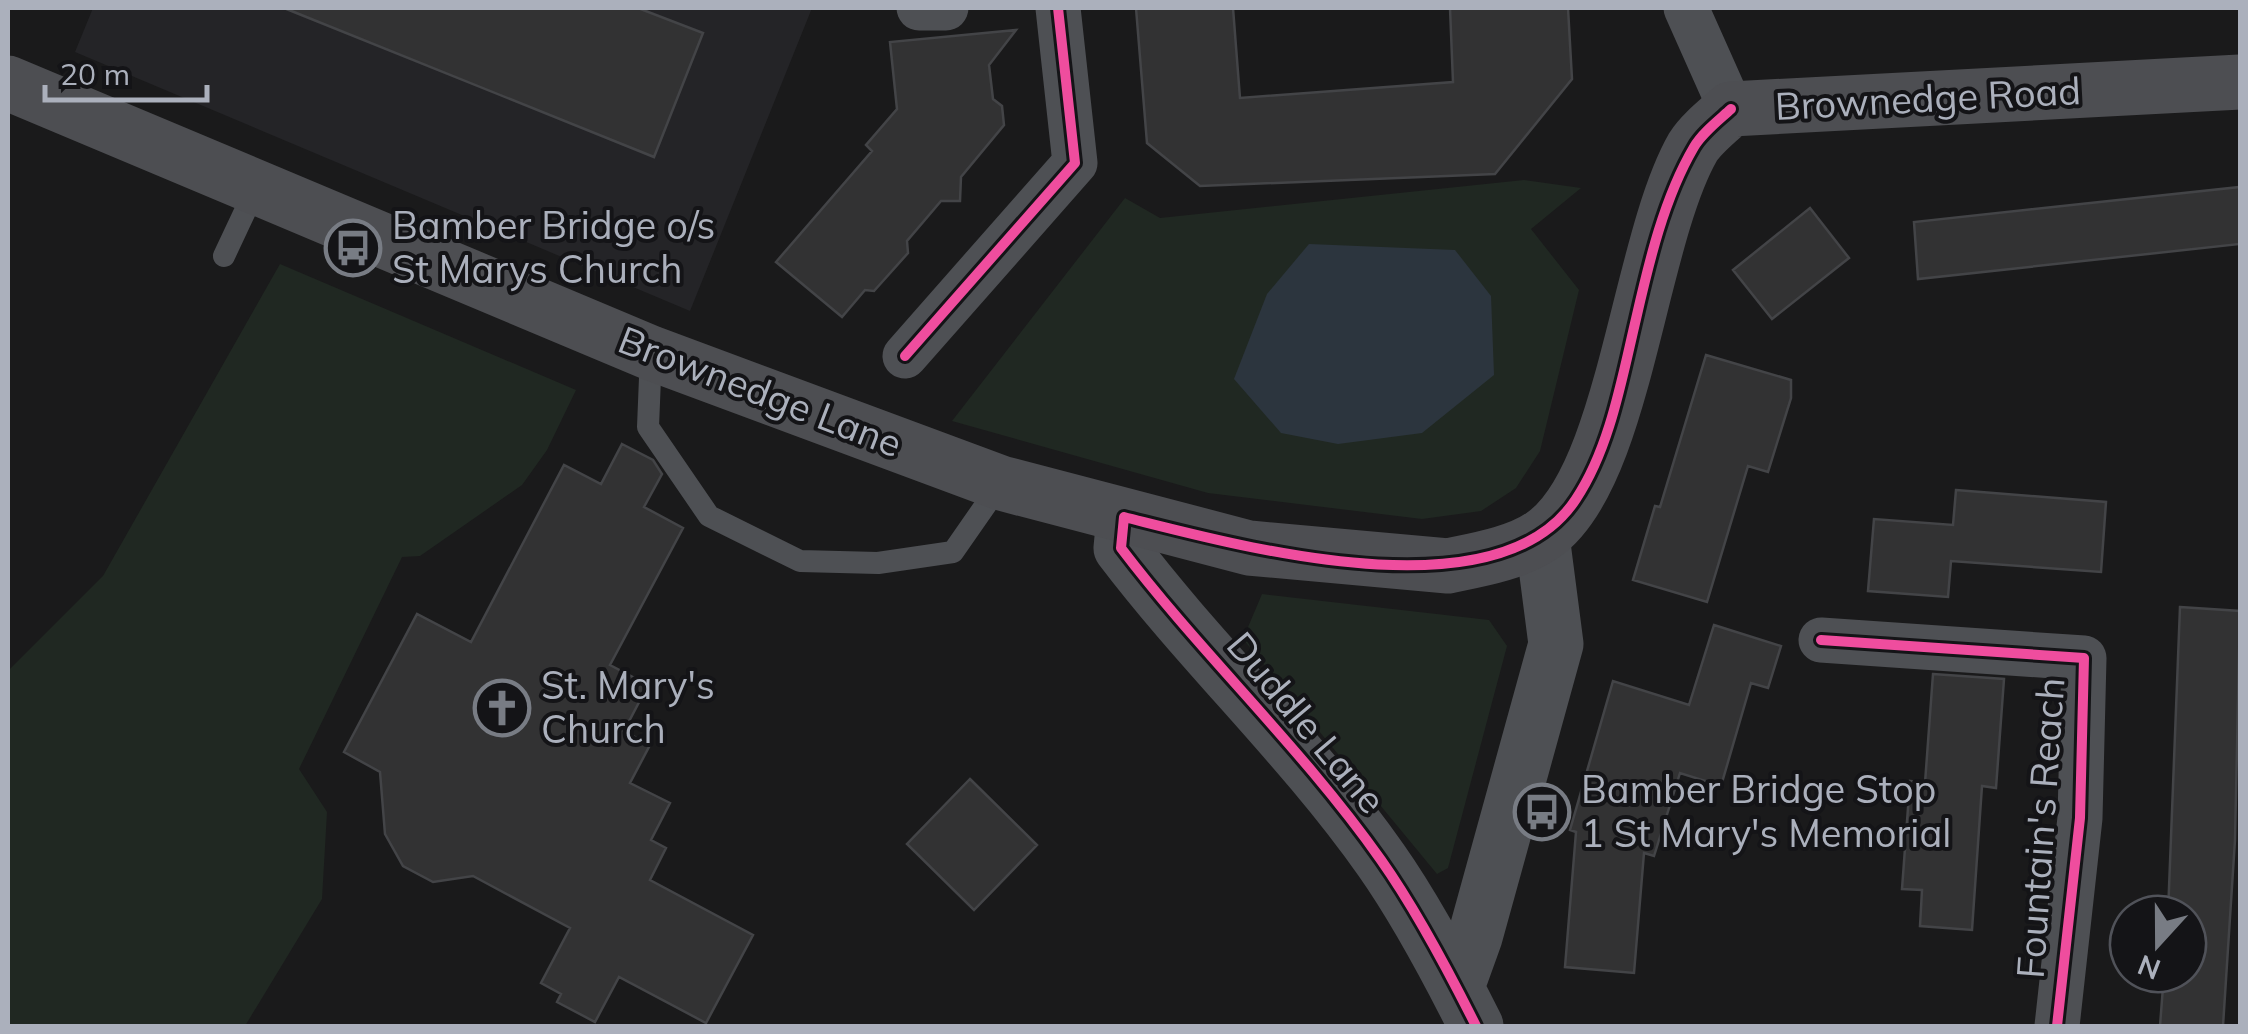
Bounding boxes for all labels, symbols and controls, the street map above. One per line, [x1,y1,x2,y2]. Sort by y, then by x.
scale bar [45,40,208,102]
text: 20 m [60,55,130,93]
street label: Brownedge Road [1774,66,2082,130]
place label: Bamber Bridge o/s St Marys Church [392,201,715,293]
bus stop icon: Bamber Bridge o/s St Marys Church [323,218,383,278]
street label: Brownedge Lane [612,315,909,467]
street label: Duddle Lane [1217,622,1397,823]
place label: St. Mary's Church [541,661,715,753]
street label: Fountain's Reach [2006,676,2074,980]
church icon: St. Mary's Church [472,678,532,738]
place label: Bamber Bridge Stop 1 St Mary's Memorial [1581,765,1951,857]
bus stop icon: Bamber Bridge Stop 1 St Mary's Memorial [1512,782,1572,842]
north arrow [2108,894,2208,994]
text: N [2133,948,2165,988]

